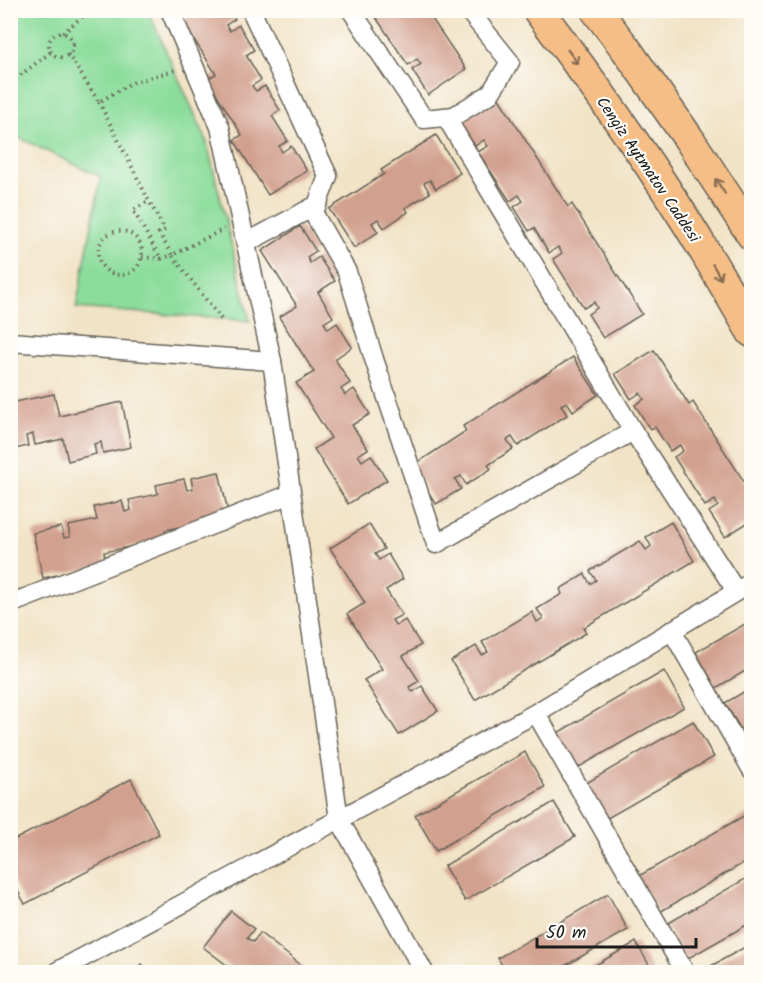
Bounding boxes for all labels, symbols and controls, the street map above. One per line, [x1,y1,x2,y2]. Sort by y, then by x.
one-way arrow [567,49,579,65]
street label: Cengiz Aytmatov Caddesi [589,92,707,249]
one-way arrow [714,178,726,195]
one-way arrow [711,263,723,280]
scale bar [537,911,696,949]
text: 50 m [546,919,586,948]

